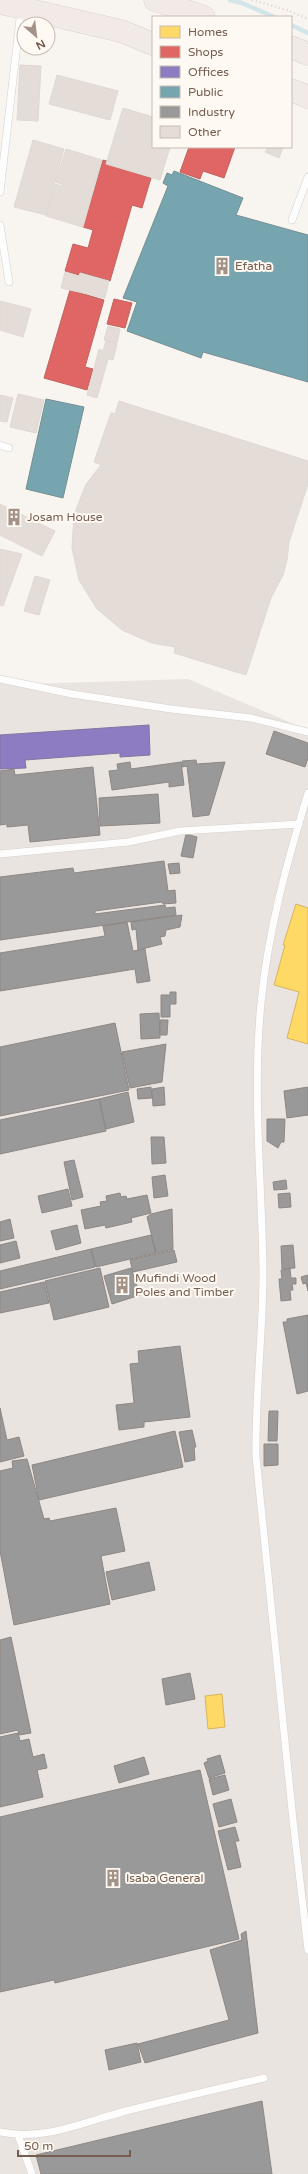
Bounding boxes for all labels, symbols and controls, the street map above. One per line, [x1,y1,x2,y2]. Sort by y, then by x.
north arrow [16,16,56,56]
legend [152,16,292,148]
text: Homes [188,25,228,39]
text: N [34,37,47,52]
text: Shops [188,45,223,59]
text: Offices [188,65,229,79]
text: Public [188,85,223,99]
text: Industry [188,105,235,119]
text: Other [188,125,221,139]
building icon: Efatha [212,256,232,276]
place label: Efatha [235,259,272,273]
building icon: Josam House [4,507,24,527]
place label: Josam House [27,510,103,524]
place label: Mufindi Wood Poles and Timber [135,1271,234,1299]
building icon: Mufindi Wood Poles and Timber [112,1275,132,1295]
building icon: Isaba General [103,1868,123,1888]
place label: Isaba General [126,1871,204,1885]
scale bar [18,2132,130,2158]
text: 50 m [24,2139,53,2153]

